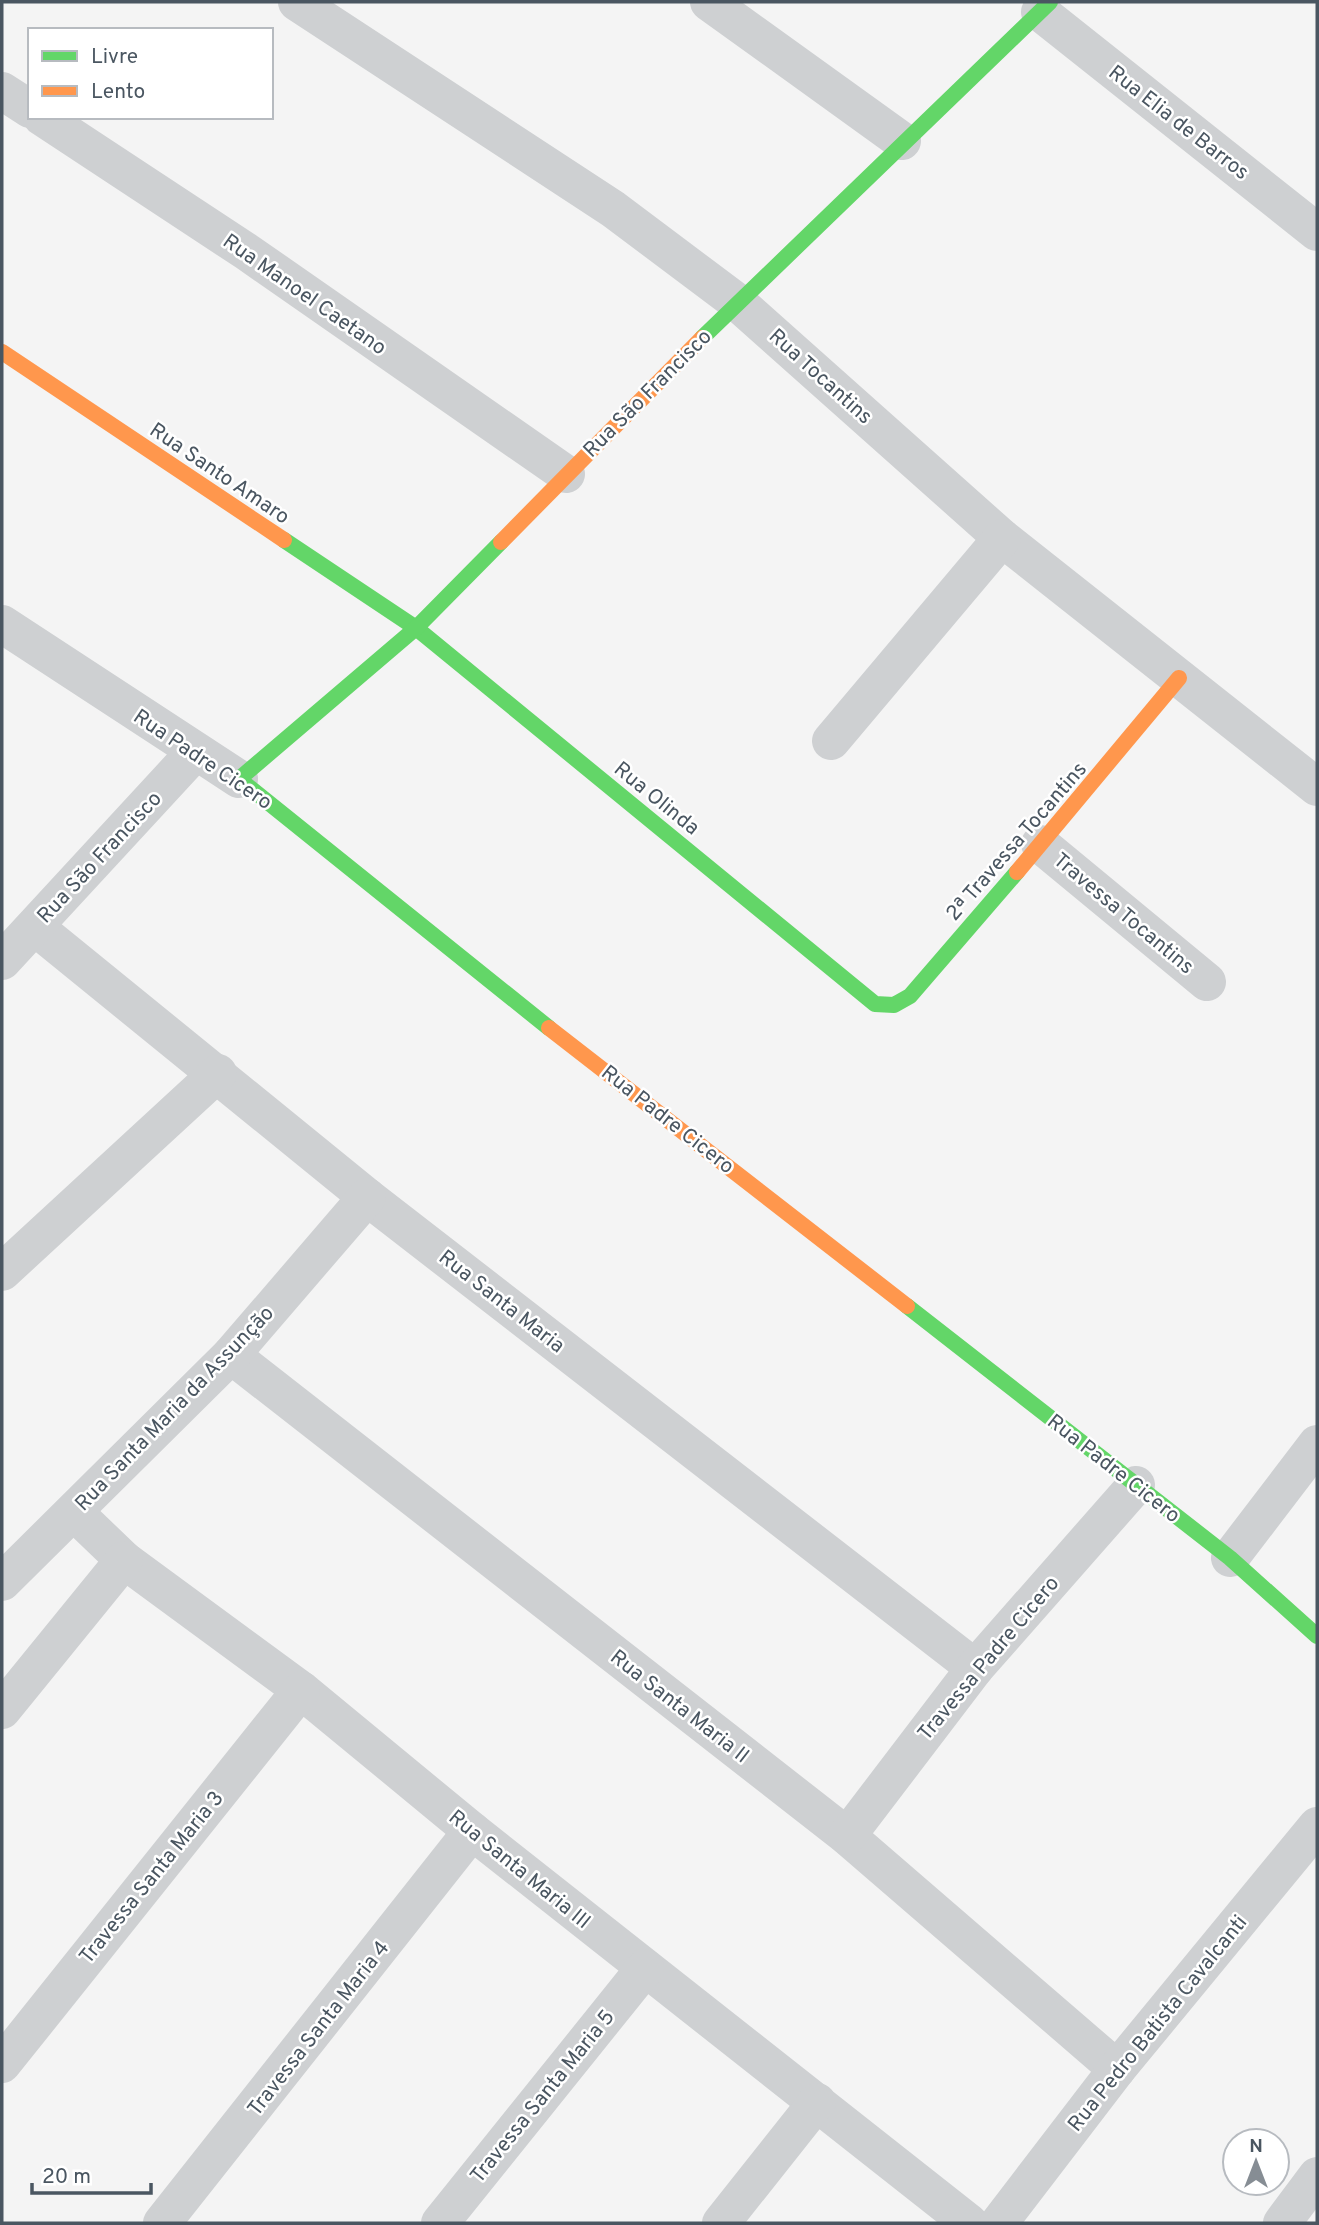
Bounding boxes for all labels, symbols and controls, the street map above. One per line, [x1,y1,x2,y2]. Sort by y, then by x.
legend [28,28,273,119]
text: Livre [91,44,138,71]
street label: Rua Elia de Barros [1102,60,1254,187]
text: Lento [91,79,145,106]
street label: Rua Manoel Caetano [217,229,391,362]
street label: Rua Tocantins [762,323,878,431]
street label: Rua São Francisco [578,324,718,464]
street label: Rua Santo Amaro [144,417,294,531]
street label: Rua Padre Cicero [127,704,277,817]
street label: Rua Olinda [608,756,704,842]
street label: 2ª Travessa Tocantins [941,757,1094,927]
street label: Rua São Francisco [32,786,168,930]
street label: Travessa Tocantins [1047,847,1199,981]
street label: Rua Padre Cicero [595,1060,739,1181]
street label: Rua Santa Maria [433,1245,570,1360]
street label: Rua Santa Maria da Assunção [70,1301,280,1517]
street label: Rua Padre Cicero [1041,1409,1185,1530]
street label: Travessa Padre Cicero [912,1571,1066,1747]
street label: Rua Santa Maria II [604,1644,754,1770]
street label: Travessa Santa Maria 3 [74,1786,230,1970]
street label: Rua Santa Maria III [442,1805,596,1936]
street label: Rua Pedro Batista Cavalcanti [1062,1910,1254,2138]
street label: Travessa Santa Maria 4 [242,1936,396,2122]
street label: Travessa Santa Maria 5 [465,2005,621,2189]
north arrow [1221,2127,1291,2197]
text: N [1249,2135,1263,2159]
scale bar [32,2152,150,2196]
text: 20 m [42,2164,91,2191]

